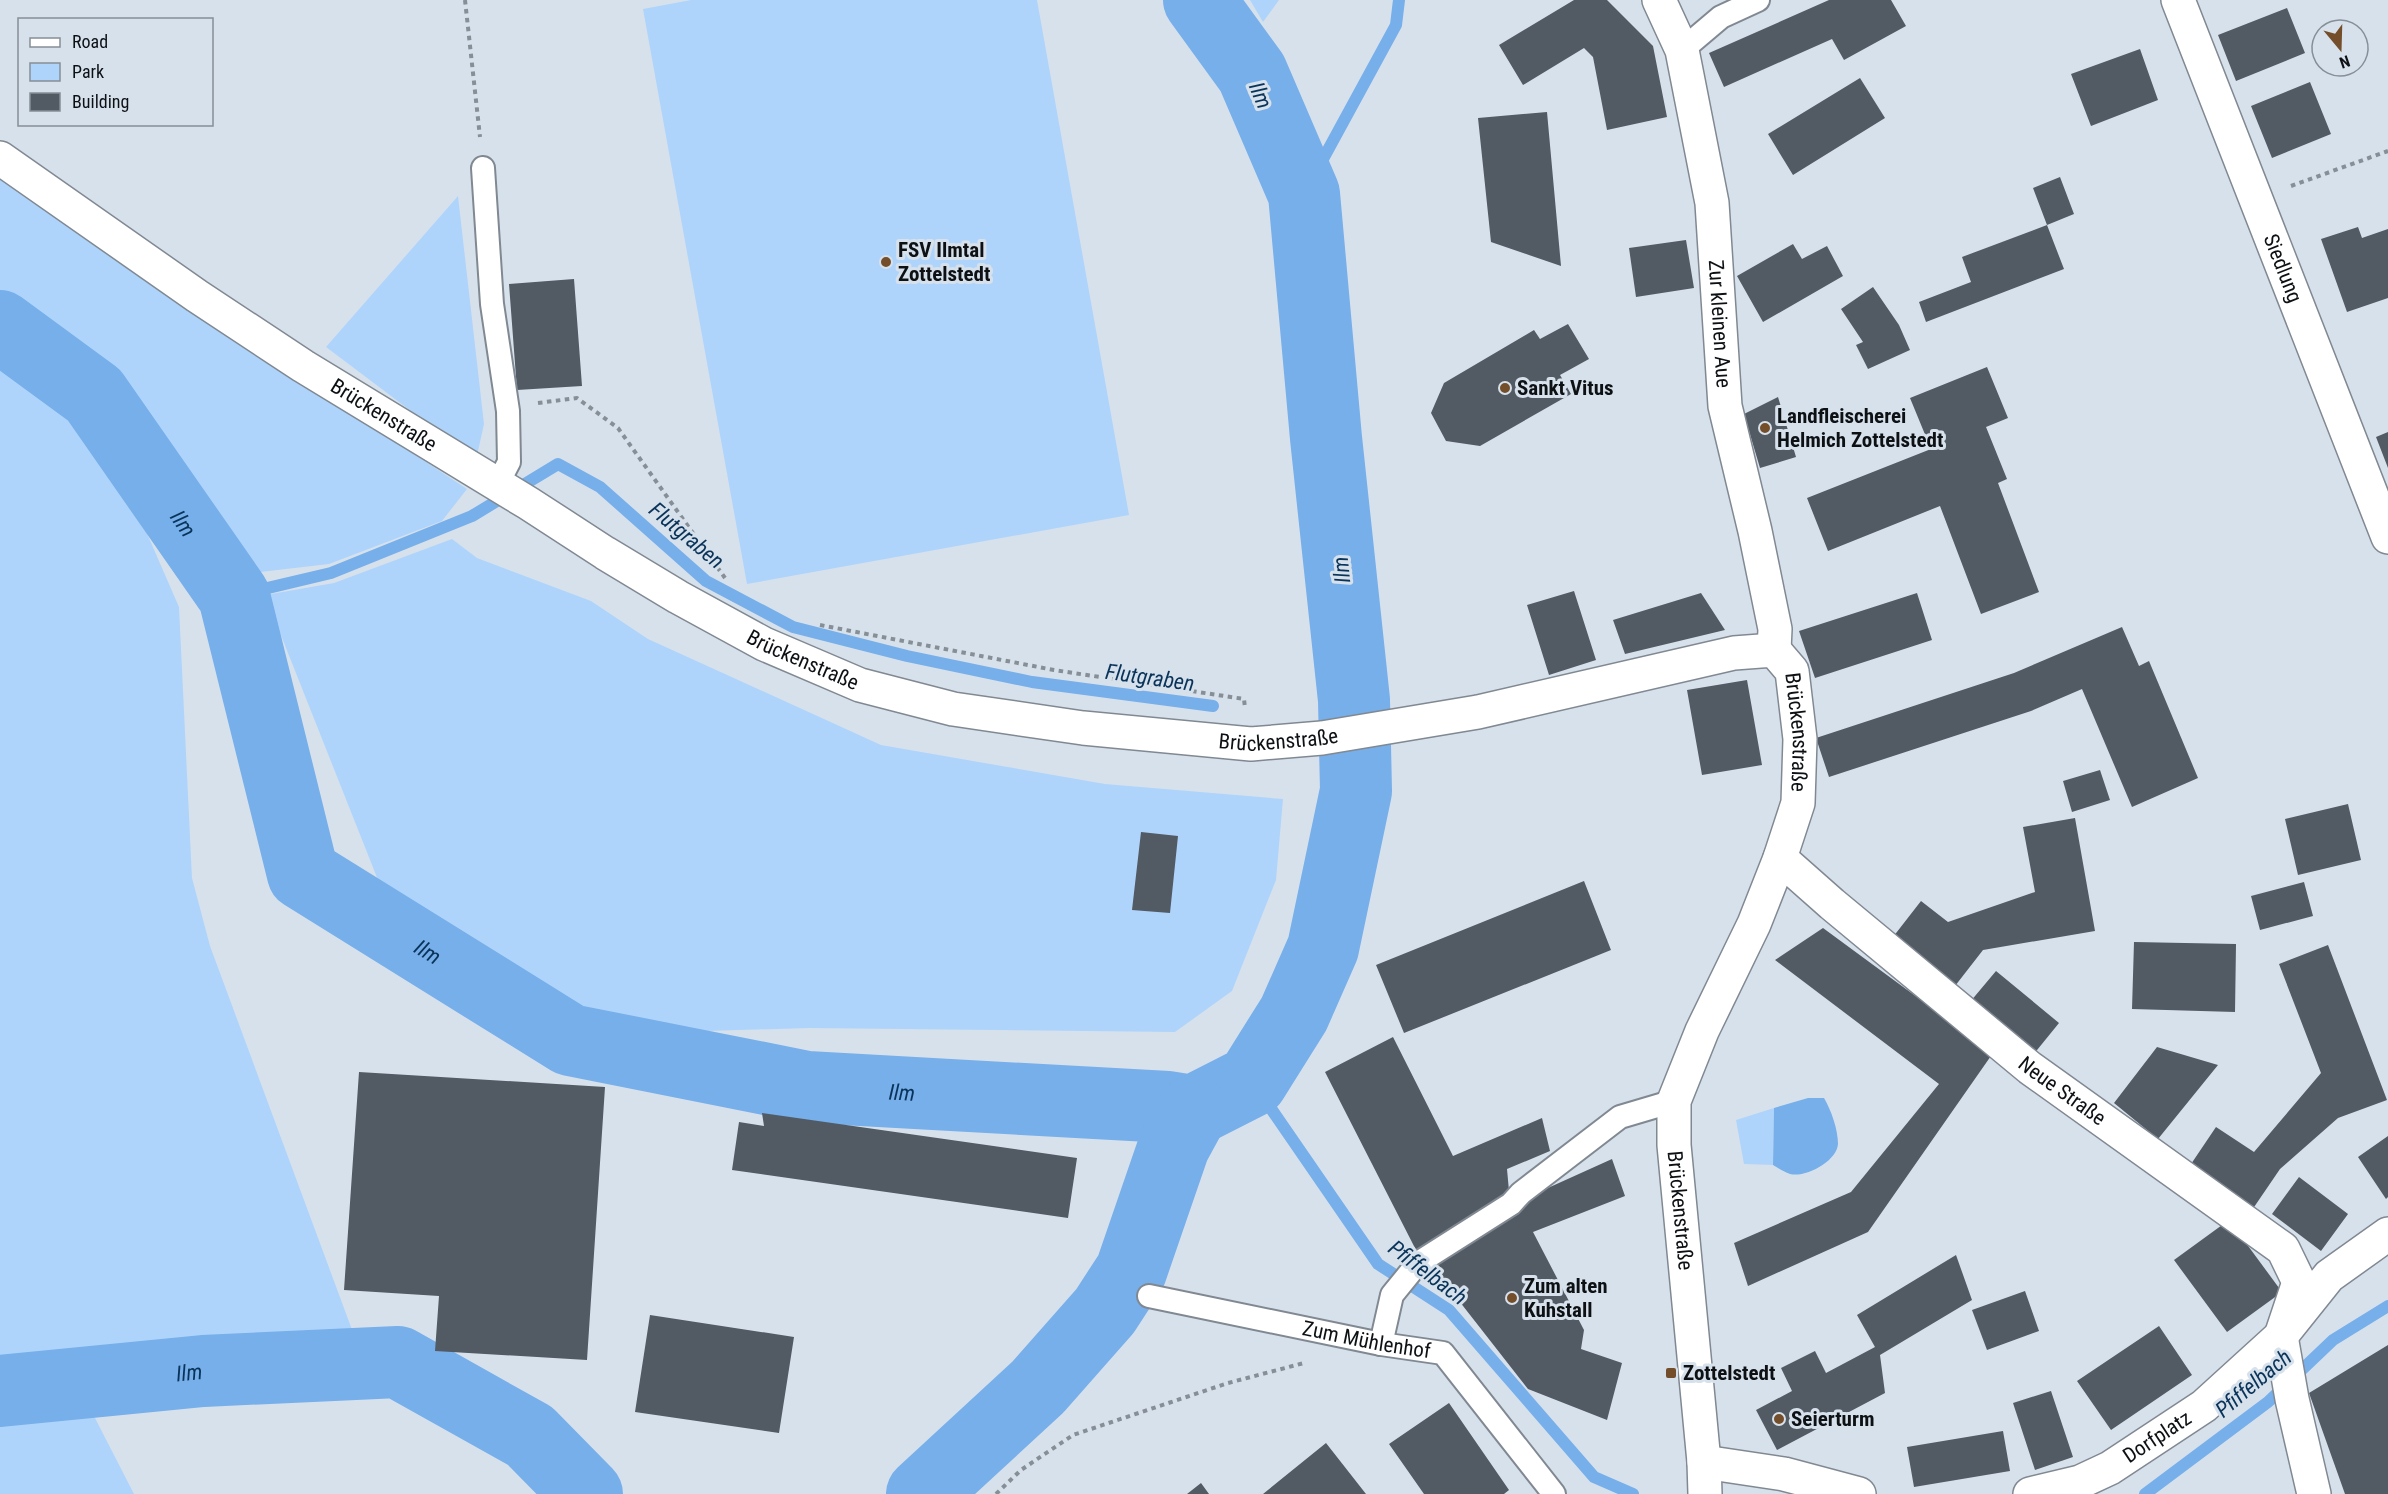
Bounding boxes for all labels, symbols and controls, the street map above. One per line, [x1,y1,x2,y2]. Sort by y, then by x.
legend [18,18,213,126]
north arrow [2310,18,2370,78]
text: Road [72,31,108,52]
text: N [2337,51,2352,72]
text: Park [72,61,104,82]
water label: Ilm [1244,78,1277,112]
text: Building [72,91,129,112]
street label: Siedlung [2259,231,2307,306]
place label: FSV Ilmtal Zottelstedt [898,238,990,286]
marker: FSV Ilmtal Zottelstedt [879,255,893,269]
street label: Zur kleinen Aue [1704,259,1736,389]
street label: Brückenstraße [326,374,441,457]
place label: Sankt Vitus [1517,376,1614,400]
marker: Sankt Vitus [1498,381,1512,395]
place label: Landfleischerei Helmich Zottelstedt [1777,404,1943,452]
marker: Landfleischerei Helmich Zottelstedt [1758,421,1772,435]
water label: Flutgraben [644,497,729,574]
water label: Ilm [165,506,201,542]
water label: Ilm [1328,556,1355,584]
street label: Brückenstraße [743,625,862,695]
water label: Flutgraben [1104,659,1196,696]
street label: Brückenstraße [1780,671,1812,792]
street label: Brückenstraße [1218,724,1340,756]
water label: Ilm [410,934,445,970]
street label: Neue Straße [2014,1052,2111,1130]
water label: Ilm [888,1080,916,1106]
street label: Brückenstraße [1663,1150,1698,1271]
water label: Pfiffelbach [1384,1235,1472,1310]
place label: Zum alten Kuhstall [1524,1274,1608,1322]
marker: Zum alten Kuhstall [1505,1291,1519,1305]
street label: Zum Mühlenhof [1300,1316,1433,1363]
water label: Pfiffelbach [2210,1344,2296,1422]
water label: Ilm [175,1359,203,1387]
place label: Zottelstedt [1683,1361,1775,1385]
marker: Zottelstedt [1664,1366,1678,1380]
street label: Dorfplatz [2119,1406,2196,1468]
place label: Seierturm [1791,1407,1874,1431]
marker: Seierturm [1772,1412,1786,1426]

